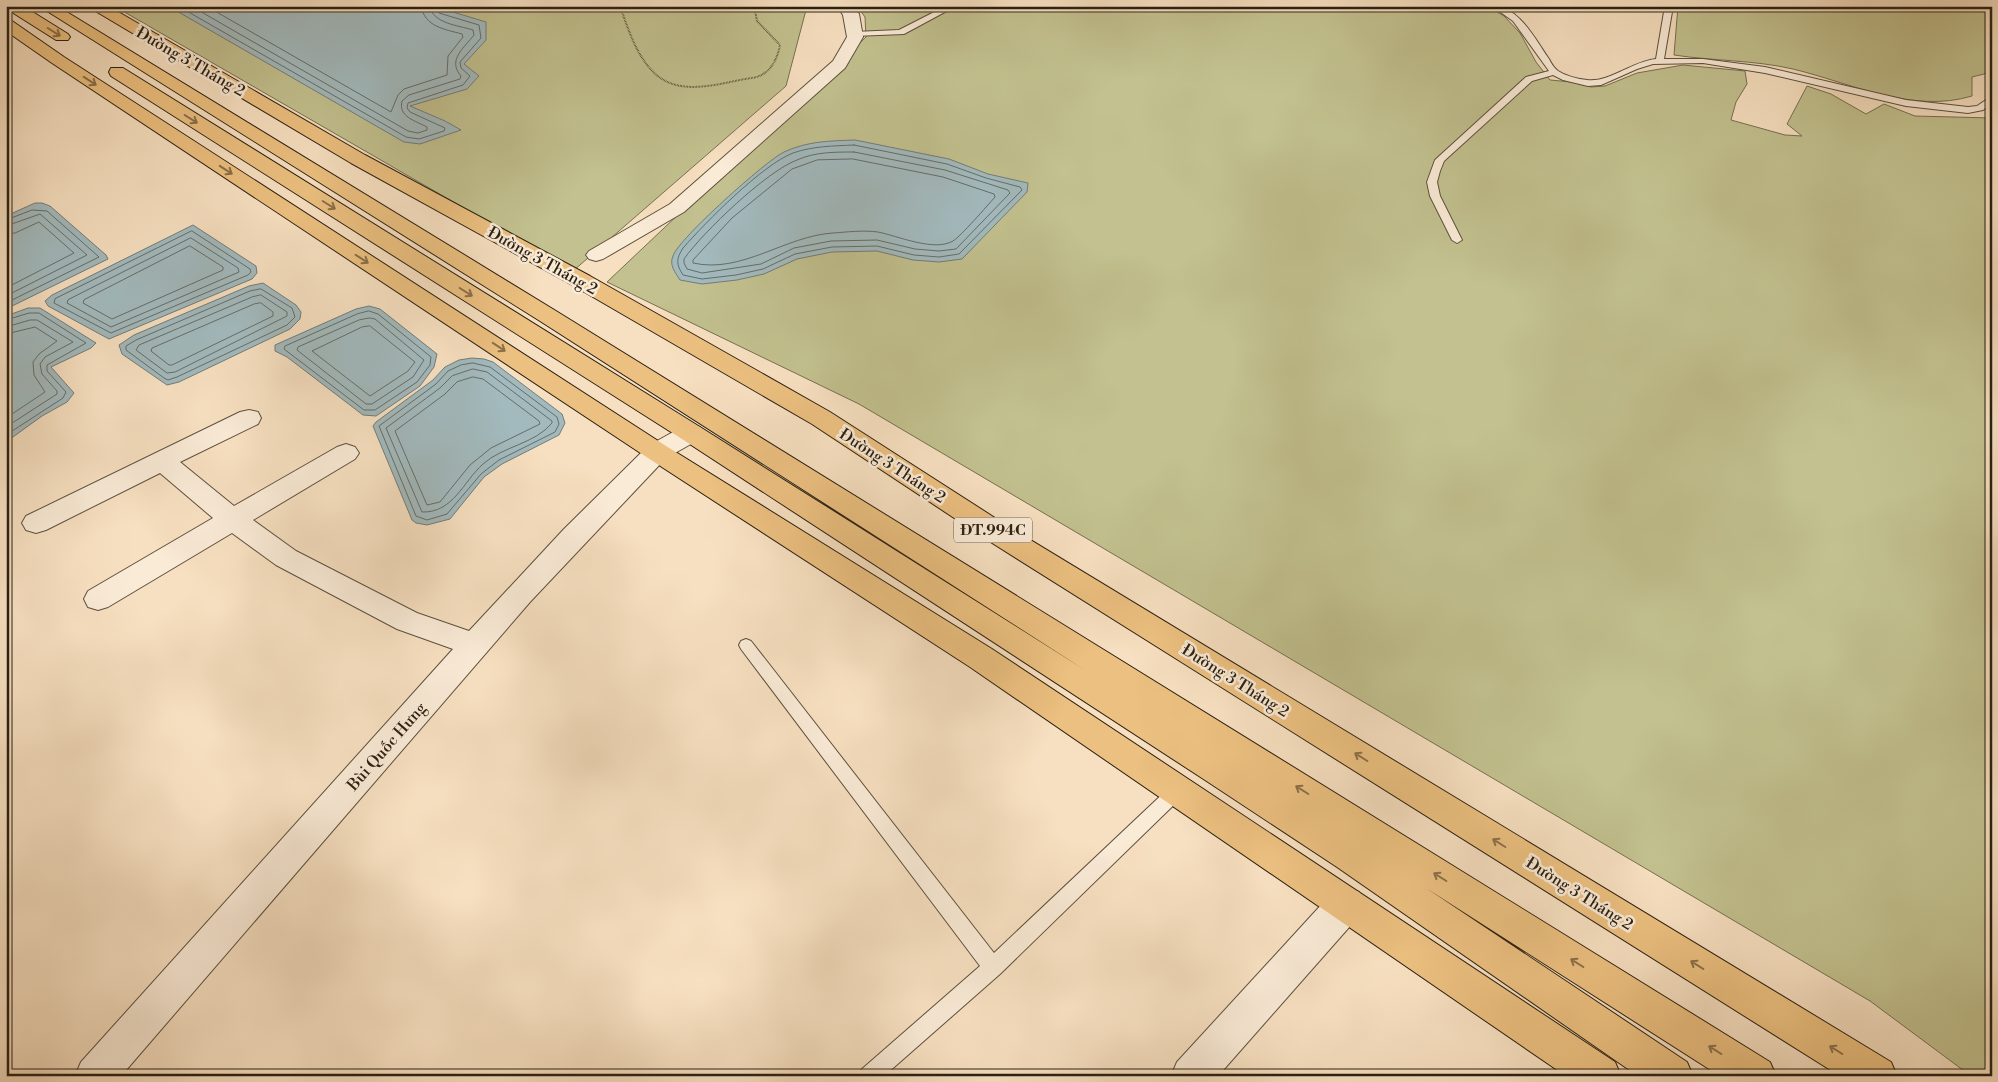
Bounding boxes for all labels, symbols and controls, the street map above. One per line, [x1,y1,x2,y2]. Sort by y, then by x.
street label: Đường 3 Tháng 2 [132,23,249,101]
one-way arrow [46,28,60,38]
one-way arrow [83,76,97,86]
one-way arrow [184,114,198,124]
one-way arrow [219,165,233,175]
one-way arrow [321,200,335,210]
street label: Đường 3 Tháng 2 [484,222,601,299]
one-way arrow [355,254,369,264]
one-way arrow [459,287,473,297]
one-way arrow [491,342,505,352]
street label: Đường 3 Tháng 2 [836,424,949,508]
road number: ĐT.994C [954,518,1032,542]
street label: Đường 3 Tháng 2 [1178,640,1293,722]
street label: Bùi Quốc Hưng [342,698,431,796]
one-way arrow [1354,752,1368,763]
one-way arrow [1296,785,1310,795]
one-way arrow [1493,837,1507,847]
street label: Đường 3 Tháng 2 [1522,853,1637,935]
one-way arrow [1433,871,1447,881]
one-way arrow [1571,958,1585,968]
one-way arrow [1691,959,1705,969]
one-way arrow [1708,1044,1722,1055]
one-way arrow [1829,1045,1843,1055]

